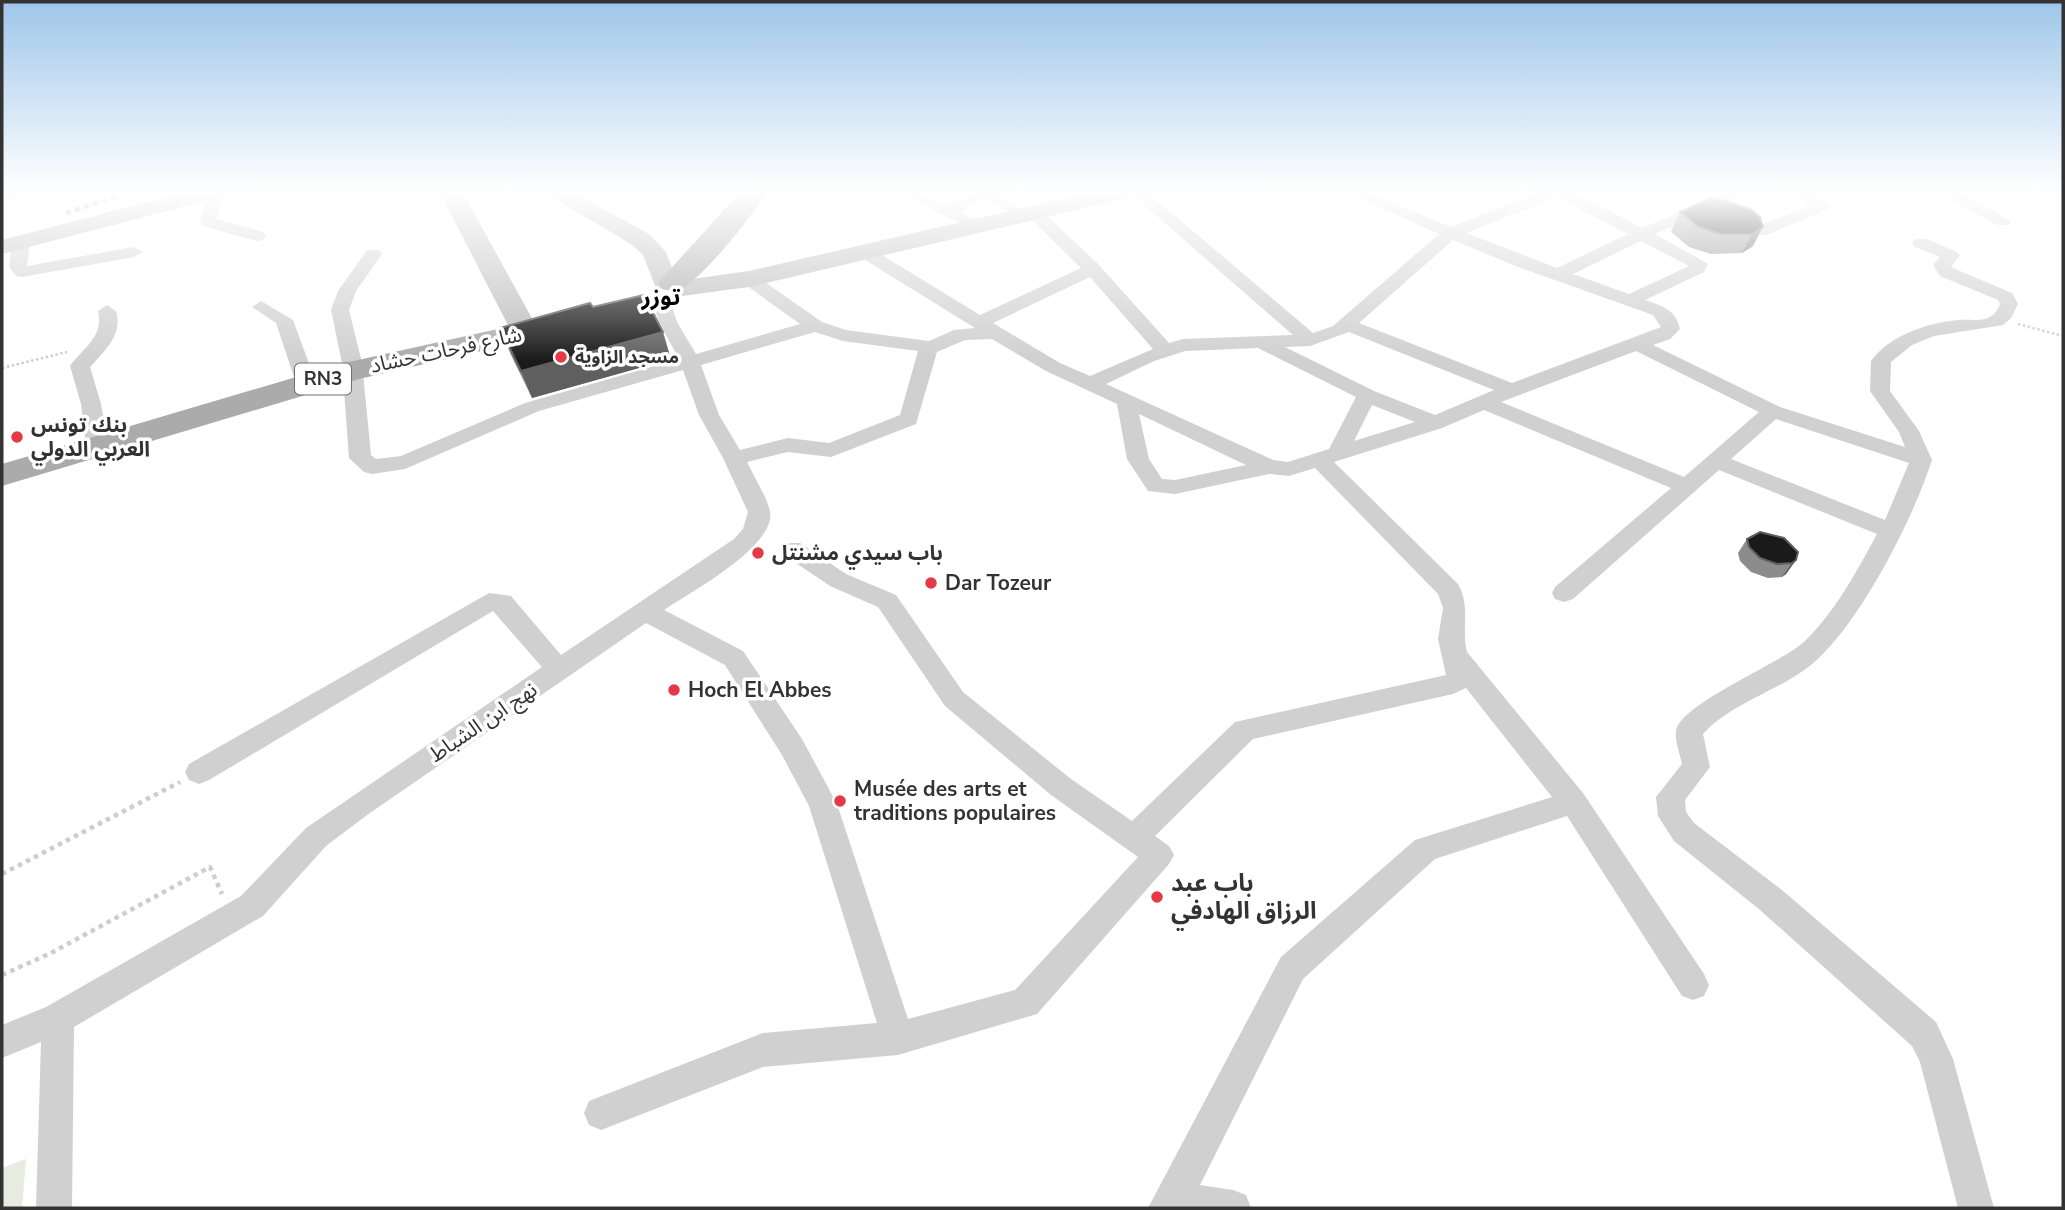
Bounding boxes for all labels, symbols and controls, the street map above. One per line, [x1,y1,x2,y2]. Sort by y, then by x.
district label: توزر [640,282,681,313]
street label: شارع فرحات حشاد [368,320,525,381]
place label: مسجد الزاوية [575,345,679,369]
marker: مسجد الزاوية [553,349,569,365]
road number: RN3 [295,364,351,394]
place label: بنك تونس العربي الدولي [31,411,150,466]
marker: بنك تونس العربي الدولي [9,429,25,445]
place label: باب سيدي مشنتل [772,539,943,570]
marker: باب سيدي مشنتل [750,545,766,561]
place label: Dar Tozeur [945,569,1052,597]
marker: Dar Tozeur [923,575,939,591]
street label: نهج ابن الشباط [423,675,543,769]
place label: Hoch El Abbes [688,676,832,704]
marker: Hoch El Abbes [666,682,682,698]
place label: Musée des arts et traditions populaires [854,775,1056,827]
marker: Musée des arts et traditions populaires [832,793,848,809]
place label: باب عبد الرزاق الهادفي [1171,867,1316,931]
marker: باب عبد الرزاق الهادفي [1149,889,1165,905]

